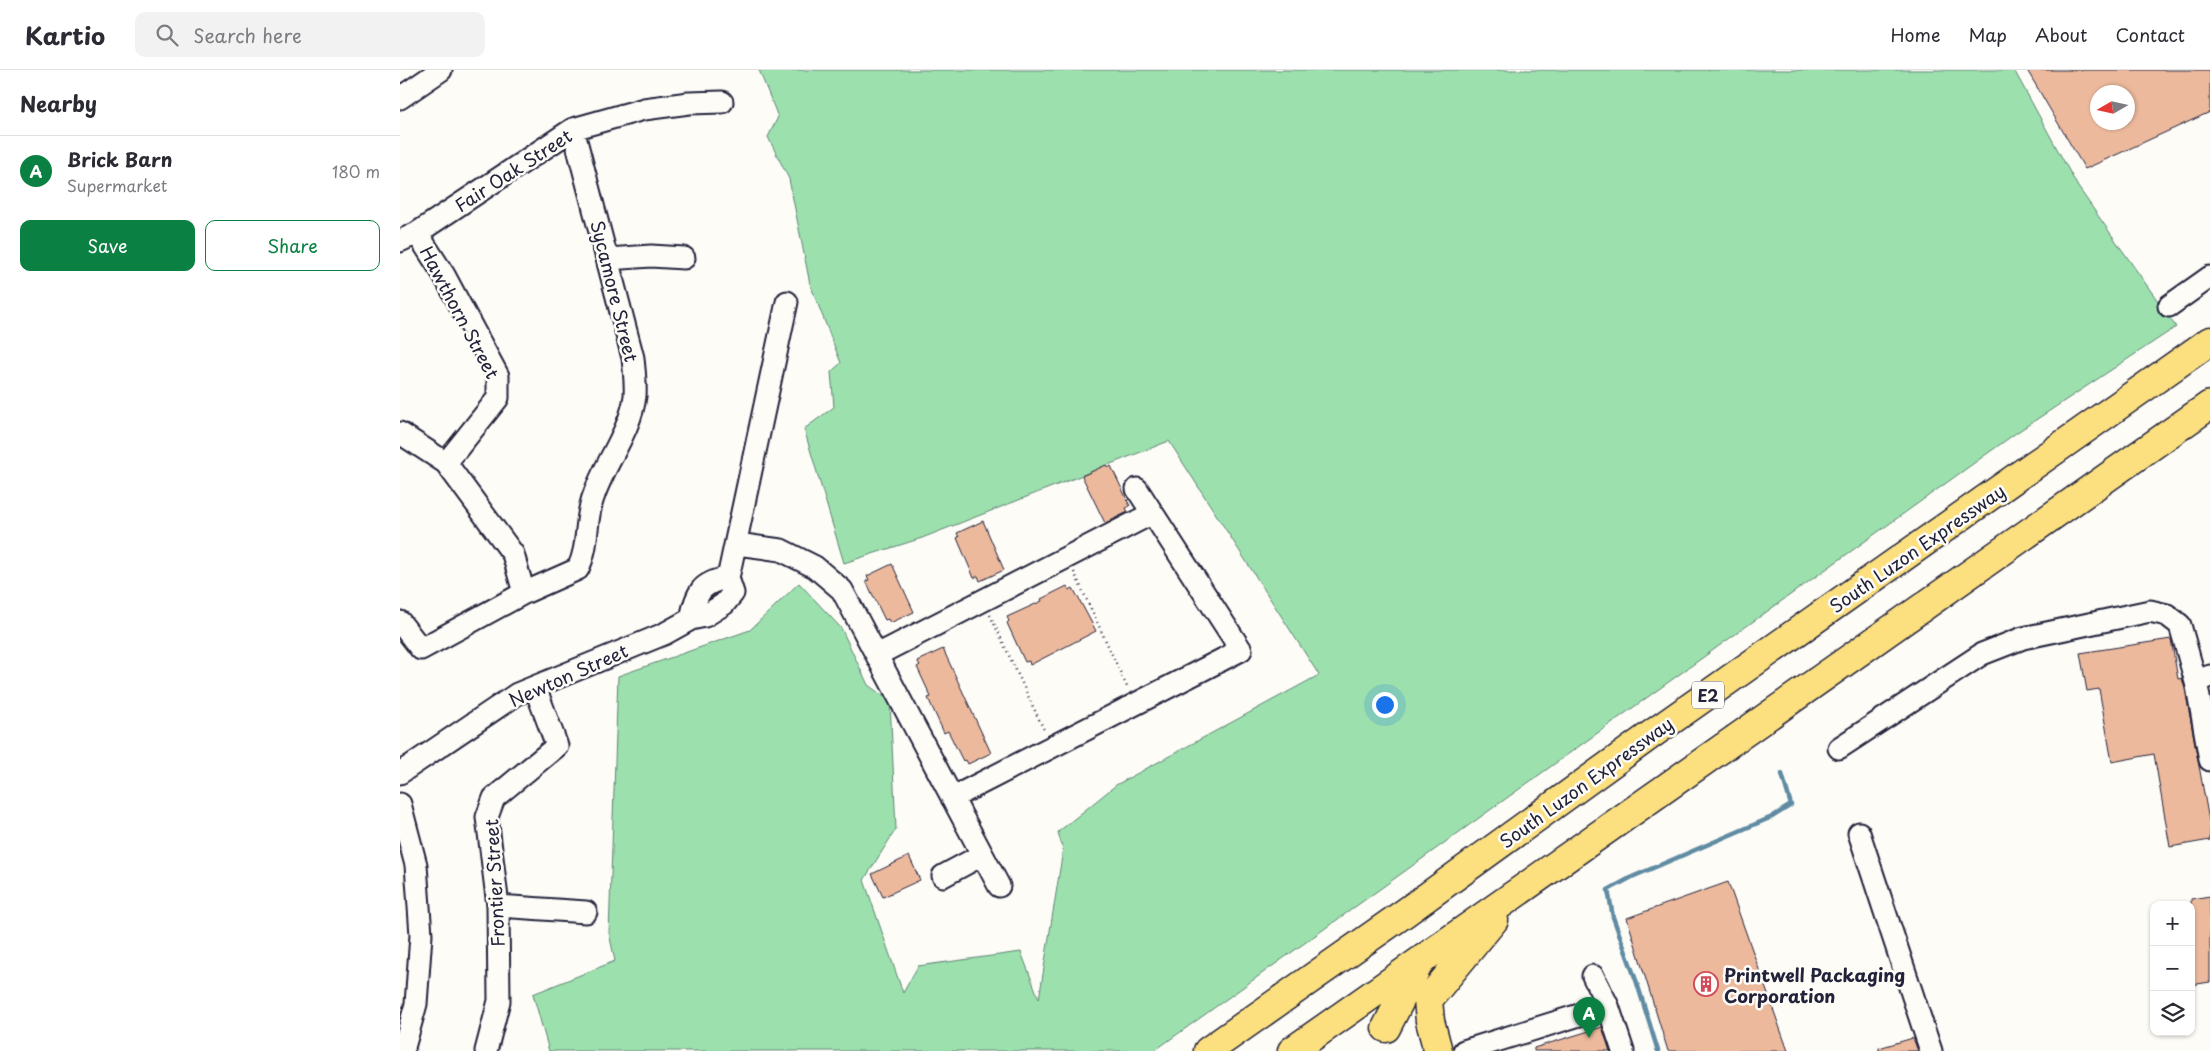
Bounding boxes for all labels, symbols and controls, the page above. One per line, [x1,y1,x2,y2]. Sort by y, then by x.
search box [135,12,485,57]
text: Kartio [25,17,105,53]
icon: search [153,21,181,49]
text: Search here [193,21,302,49]
text: Home [1890,21,1940,48]
text: Map [1968,21,2007,48]
text: About [2035,21,2087,48]
text: Contact [2115,21,2185,48]
north arrow [2090,85,2135,130]
text: Nearby [20,87,97,119]
street label: Fair Oak Street [449,122,577,218]
text: Brick Barn [67,145,172,173]
text: A [30,159,42,183]
text: 180 m [332,159,380,183]
text: Supermarket [67,173,167,197]
street label: Sycamore Street [584,217,646,365]
button: Save [20,220,195,271]
button: Share [205,220,380,271]
street label: Hawthorn Street [414,241,506,383]
street label: South Luzon Expressway [1824,477,2010,619]
street label: Newton Street [504,637,632,713]
road number: E2 [1692,682,1724,708]
your location [1372,692,1398,718]
street label: South Luzon Expressway [1494,710,1678,854]
street label: Frontier Street [477,818,511,948]
map controls [2150,901,2195,1036]
button: + [2150,901,2195,946]
button: − [2150,946,2195,991]
place label: Printwell Packaging Corporation [1724,961,1905,1009]
building icon: Printwell Packaging Corporation [1693,971,1719,997]
button: layers [2150,991,2195,1036]
pin: A [1573,997,1605,1038]

